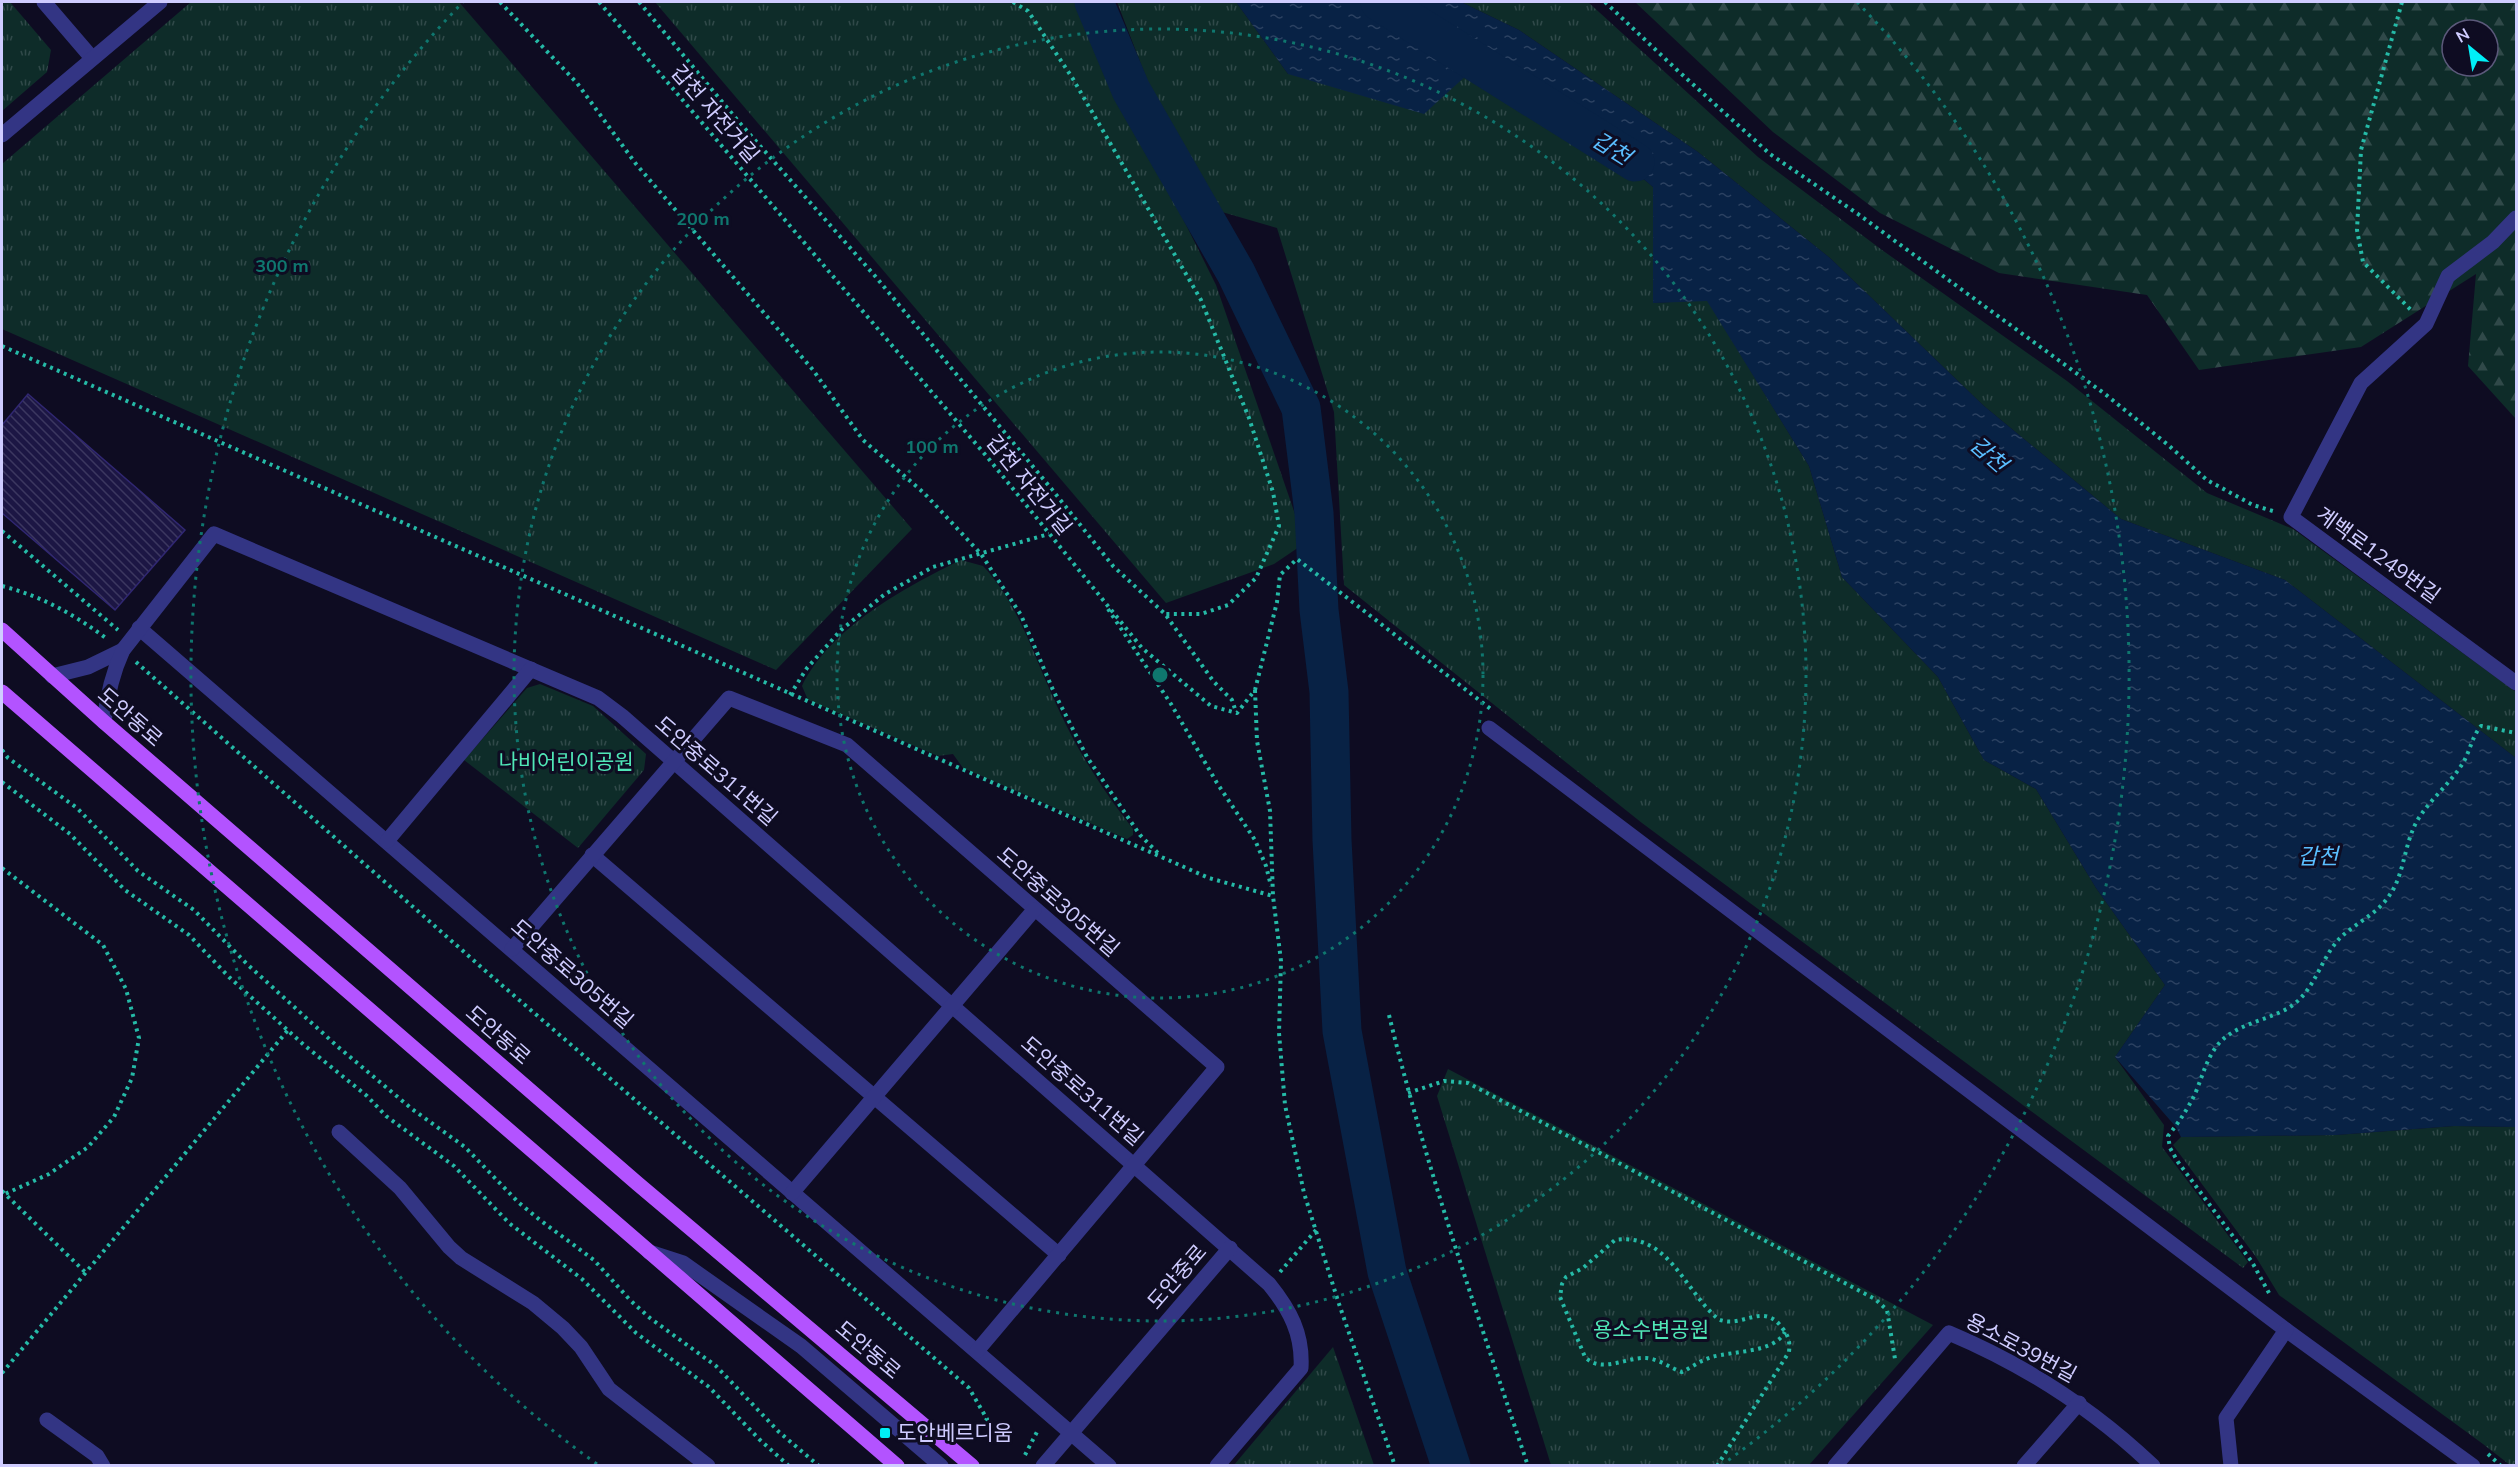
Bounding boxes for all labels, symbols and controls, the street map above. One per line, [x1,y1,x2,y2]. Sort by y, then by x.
north arrow [2440,18,2500,78]
text: N [2452,23,2473,47]
street label: 갑천 자전거길 [666,59,765,168]
water label: 갑천 [1587,125,1639,172]
text: 200 m [676,207,730,230]
text: 300 m [255,254,309,277]
street label: 갑천 자전거길 [981,429,1078,540]
water label: 갑천 [1965,430,2016,480]
text: 100 m [905,435,959,458]
street label: 계백로1249번길 [2311,500,2446,608]
centre of rings [1150,665,1170,685]
street label: 도안동로 [93,681,168,751]
street label: 도안중로311번길 [650,710,783,830]
park label: 나비어린이공원 [498,748,634,774]
street label: 도안중로305번길 [992,841,1125,961]
water label: 갑천 [2298,842,2341,870]
street label: 도안중로305번길 [506,913,639,1033]
street label: 도안동로 [461,999,536,1069]
street label: 도안중로311번길 [1016,1030,1149,1150]
street label: 도안중로 [1141,1239,1211,1314]
street label: 용소로39번길 [1962,1307,2081,1387]
street label: 도안동로 [831,1314,907,1384]
park label: 용소수변공원 [1593,1316,1709,1342]
place label: 도안베르디움 [897,1419,1013,1445]
marker: 도안베르디움 [878,1426,892,1440]

